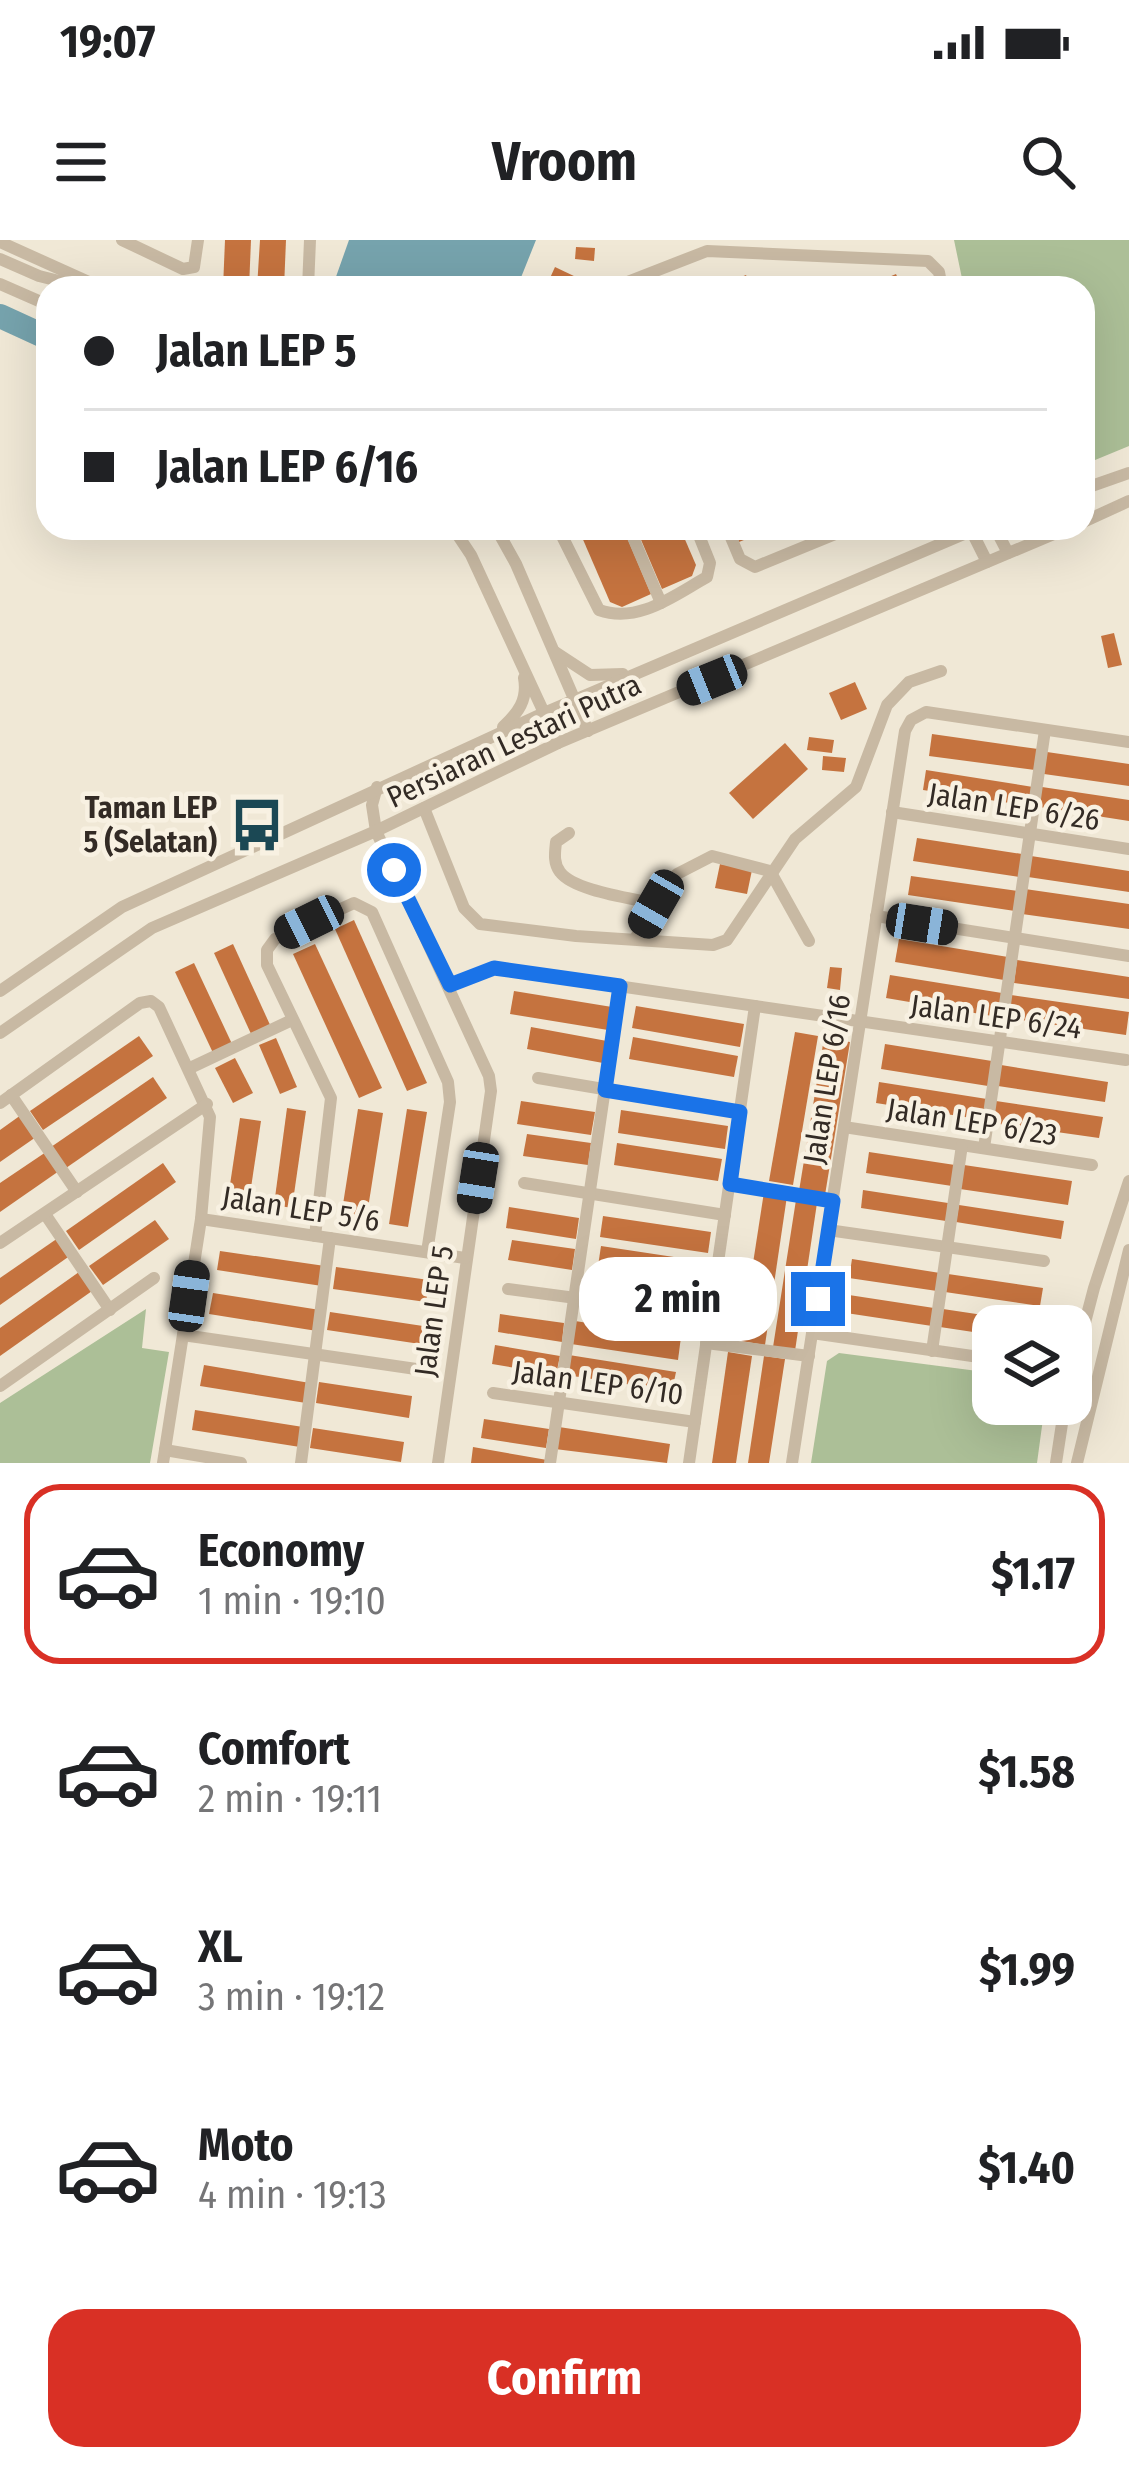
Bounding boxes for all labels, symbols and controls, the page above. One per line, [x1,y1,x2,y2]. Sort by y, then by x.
text: 19:07 [60,15,156,69]
icon: menu [48,129,114,195]
icon: search [1015,129,1081,195]
text: Vroom [492,130,637,194]
text: Jalan LEP 5 [156,324,357,378]
text: Jalan LEP 6/16 [156,440,418,494]
car [672,650,752,710]
street label: Persiaran Lestari Putra [381,666,647,816]
street label: Jalan LEP 6/26 [926,776,1102,838]
place label: Taman LEP 5 (Selatan) [83,790,217,860]
bus stop icon: Taman LEP 5 (Selatan) [228,796,286,854]
route start [367,843,421,897]
car [622,864,690,944]
car [269,890,349,954]
car [884,901,960,947]
street label: Jalan LEP 6/24 [908,987,1084,1047]
street label: Jalan LEP 6/16 [796,992,858,1166]
street label: Jalan LEP 6/23 [884,1091,1060,1153]
car [455,1140,501,1216]
street label: Jalan LEP 5/6 [220,1179,382,1239]
street label: Jalan LEP 5 [407,1243,461,1379]
callout: 2 min [578,1257,776,1341]
car [166,1258,212,1334]
route end [791,1272,845,1326]
text: 2 min [635,1276,721,1322]
map controls [972,1305,1092,1425]
button: layers [972,1305,1092,1425]
street label: Jalan LEP 6/10 [510,1353,686,1413]
icon: car [54,1520,162,1628]
text: Economy [198,1524,364,1578]
text: $1.17 [991,1547,1075,1601]
text: 1 min · 19:10 [198,1578,386,1624]
icon: car [54,1718,162,1826]
text: Comfort [198,1722,350,1776]
text: $1.58 [979,1745,1075,1799]
text: 2 min · 19:11 [198,1776,382,1822]
icon: car [54,1916,162,2024]
text: XL [198,1920,243,1974]
text: $1.99 [979,1943,1075,1997]
text: 3 min · 19:12 [198,1974,385,2020]
icon: car [54,2114,162,2222]
text: Moto [198,2118,294,2172]
text: $1.40 [978,2141,1075,2195]
text: 4 min · 19:13 [198,2172,387,2218]
button: Confirm [48,2309,1081,2447]

